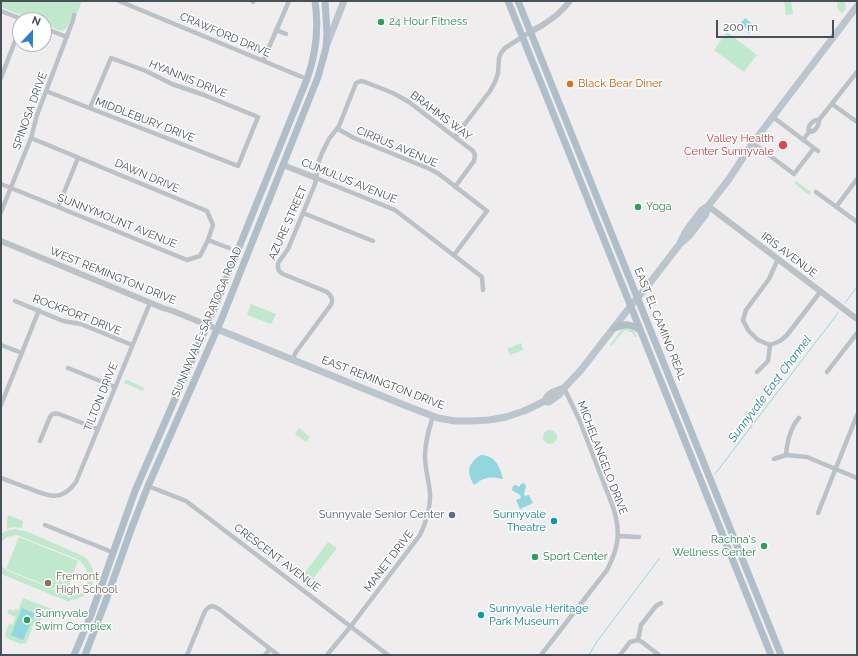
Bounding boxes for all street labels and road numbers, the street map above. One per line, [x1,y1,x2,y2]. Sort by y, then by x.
street label: CRAWFORD DRIVE [178,10,272,60]
street label: HYANNIS DRIVE [147,57,229,101]
street label: SPINOSA DRIVE [10,70,50,152]
street label: BRAHMS WAY [408,89,474,143]
street label: MIDDLEBURY DRIVE [93,95,197,145]
street label: CIRRUS AVENUE [354,124,440,170]
street label: DAWN DRIVE [113,156,181,196]
street label: CUMULUS AVENUE [299,156,399,206]
street label: AZURE STREET [266,184,310,262]
street label: SUNNYMOUNT AVENUE [55,191,179,251]
street label: IRIS AVENUE [758,230,820,280]
street label: WEST REMINGTON DRIVE [48,245,178,307]
street label: SUNNYVALE-SARATOGA ROAD [169,245,245,399]
street label: EAST EL CAMINO REAL [631,266,689,382]
street label: ROCKPORT DRIVE [31,292,123,338]
street label: EAST REMINGTON DRIVE [320,353,446,413]
street label: TILTON DRIVE [81,361,121,433]
street label: MICHELANGELO DRIVE [574,399,630,517]
street label: CRESCENT AVENUE [231,521,323,595]
street label: MANET DRIVE [362,528,416,594]

